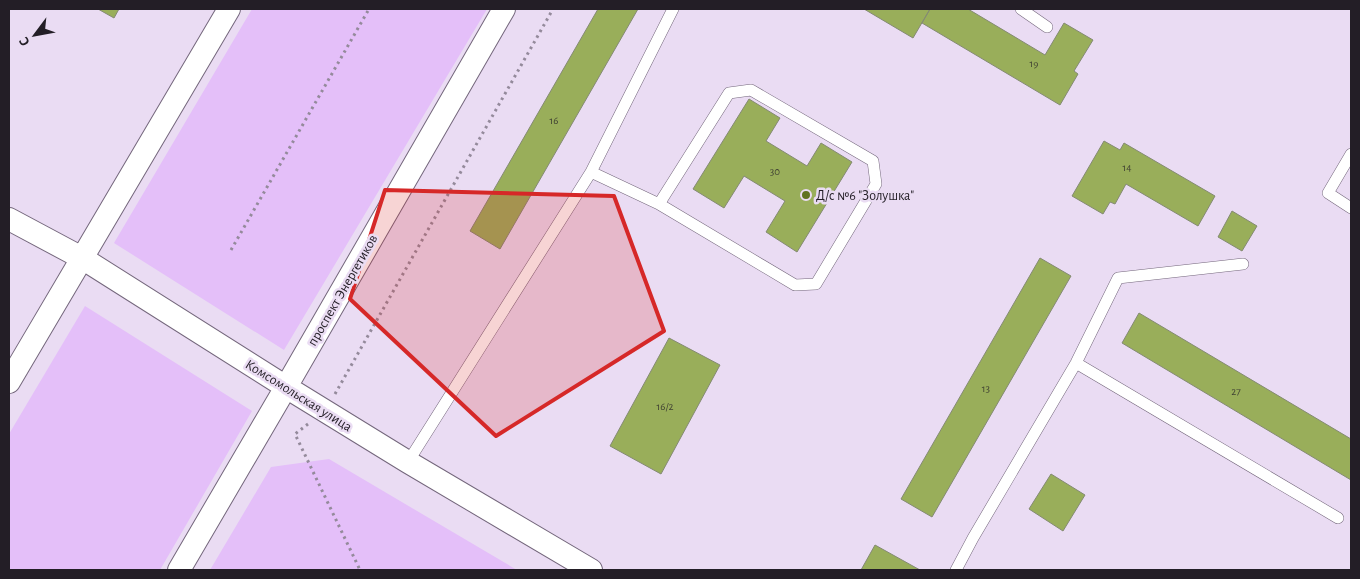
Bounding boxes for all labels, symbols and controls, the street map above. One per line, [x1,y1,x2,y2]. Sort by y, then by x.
north arrow [10,10,60,60]
text: С [17,34,33,48]
house number: 19 [1030,58,1038,69]
house number: 16 [550,115,558,126]
house number: 14 [1122,162,1132,173]
house number: 30 [770,166,780,177]
marker: Д/с №6 "Золушка" [800,189,812,201]
place label: Д/с №6 "Золушка" [816,189,914,203]
street label: проспект Энергетиков [305,232,380,349]
street label: Комсомольская улица [243,357,355,435]
house number: 13 [982,383,991,394]
house number: 27 [1231,386,1241,397]
house number: 16/2 [656,401,674,412]

